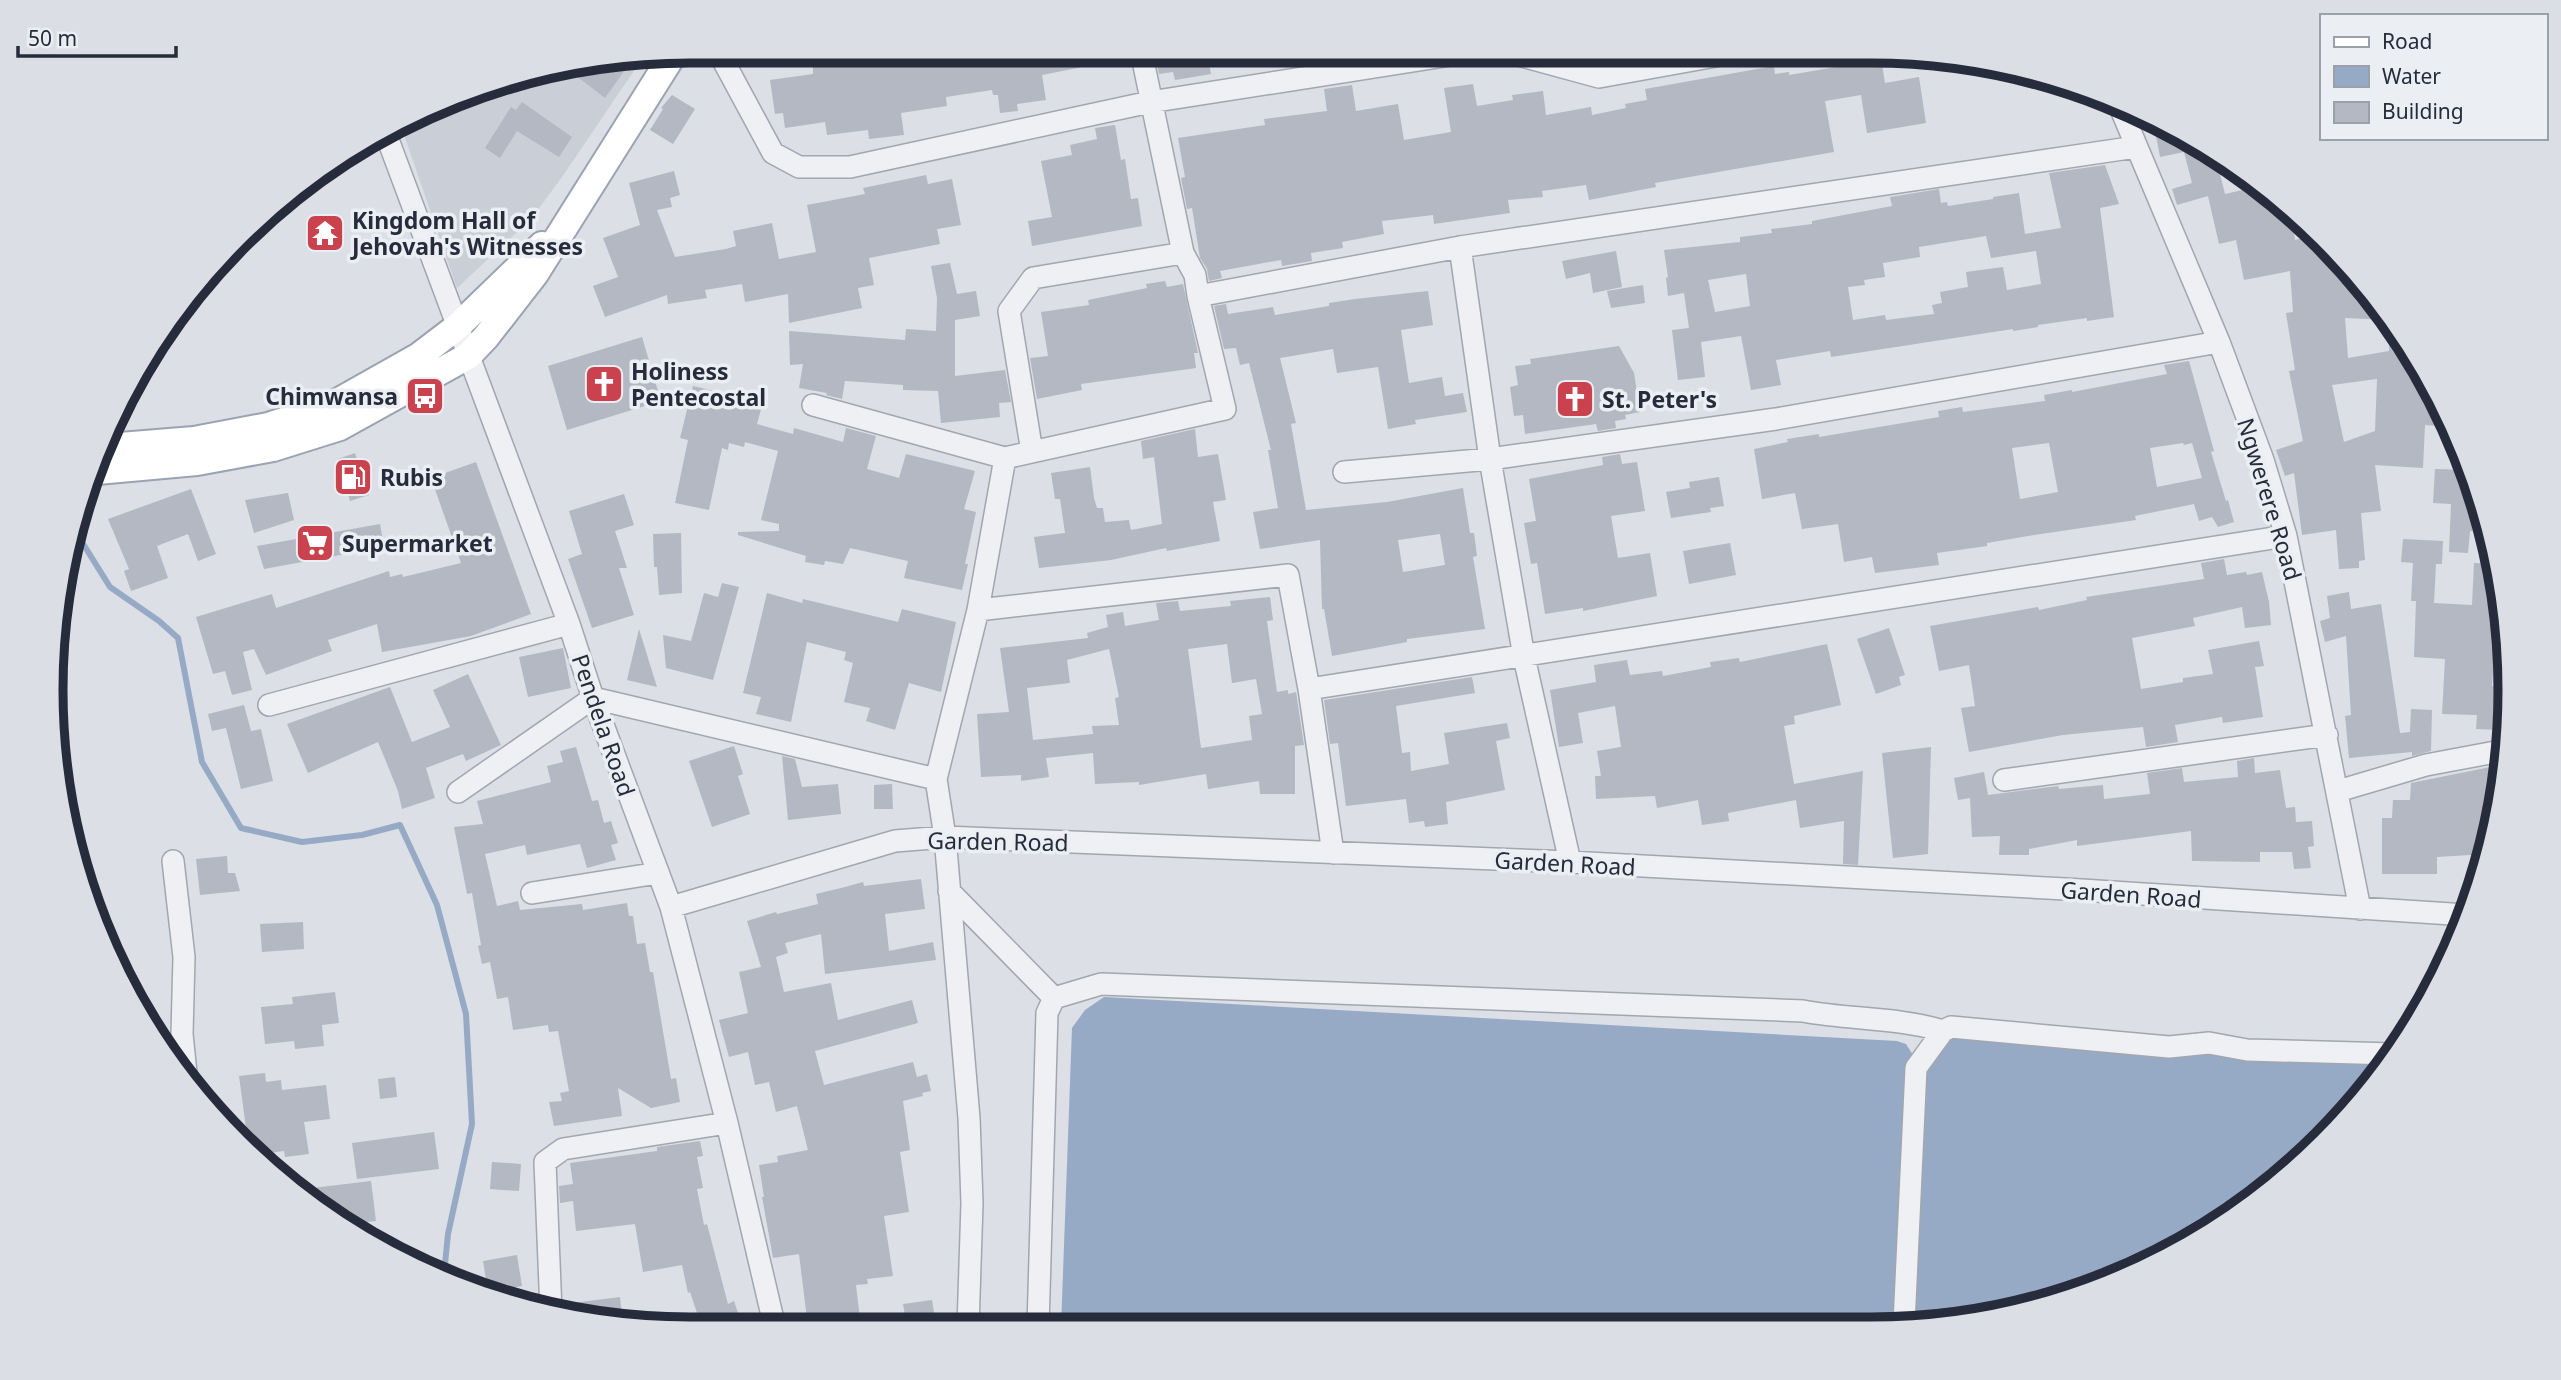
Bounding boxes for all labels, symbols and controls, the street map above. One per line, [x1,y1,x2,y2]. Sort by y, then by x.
scale bar [18,14,175,58]
legend [2320,14,2547,140]
text: 50 m [28,24,77,52]
text: Road [2382,27,2432,55]
text: Water [2382,62,2441,90]
text: Building [2382,97,2464,125]
place label: Kingdom Hall of Jehovah's Witnesses [350,204,583,262]
temple icon: Kingdom Hall of Jehovah's Witnesses [304,212,346,254]
place label: Holiness Pentecostal [631,355,766,413]
church icon: Holiness Pentecostal [583,363,625,405]
bus stop icon: Chimwansa [404,375,446,417]
church icon: St. Peter's [1554,378,1596,420]
place label: Chimwansa [265,380,398,412]
place label: St. Peter's [1602,383,1717,415]
street label: Ngwerere Road [2230,414,2310,584]
fuel station icon: Rubis [332,456,374,498]
place label: Rubis [380,461,443,493]
supermarket icon: Supermarket [294,522,336,564]
place label: Supermarket [342,527,493,559]
street label: Pendela Road [565,650,643,800]
street label: Garden Road [927,824,1069,858]
street label: Garden Road [1494,843,1636,883]
street label: Garden Road [2059,873,2203,915]

